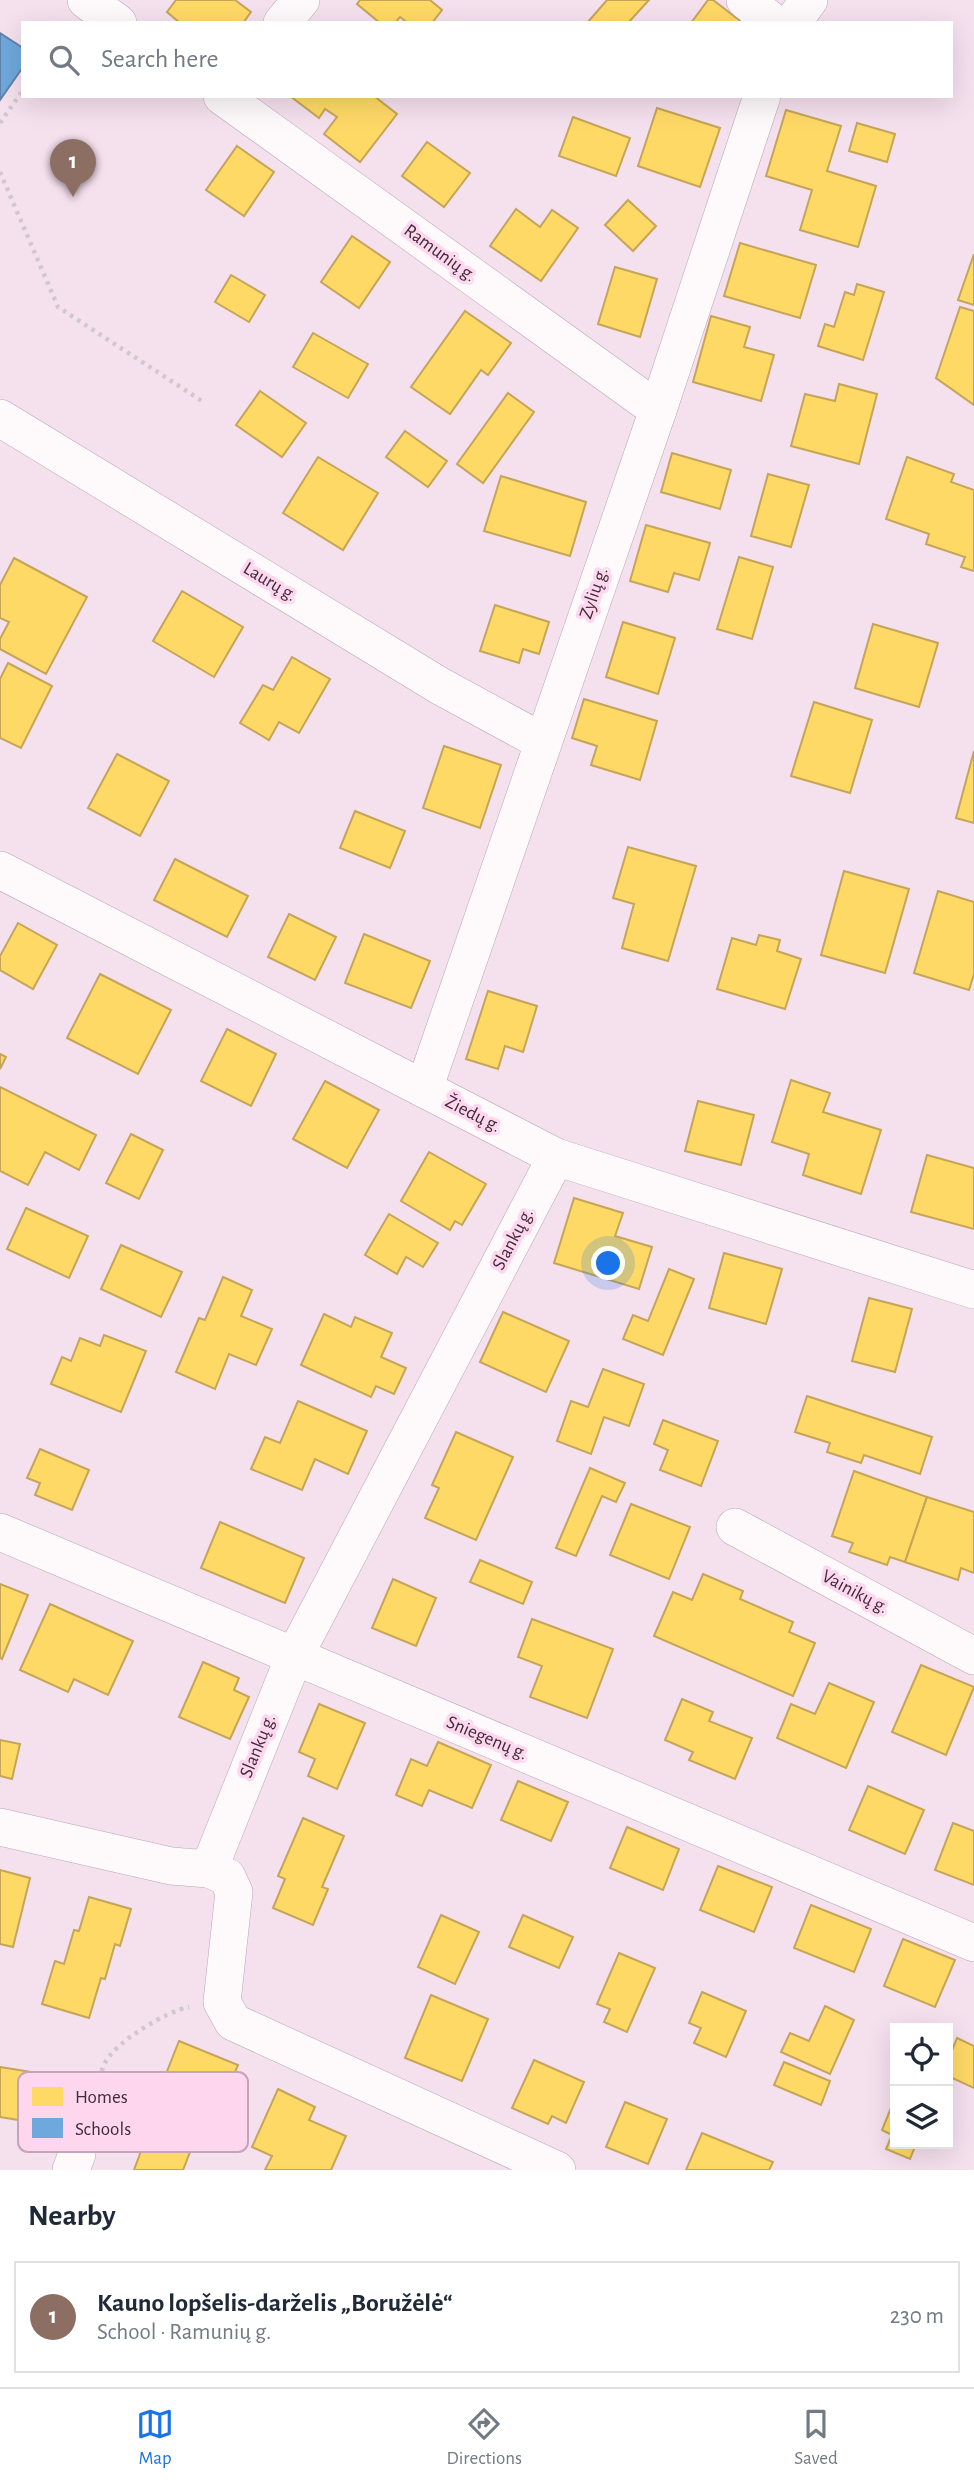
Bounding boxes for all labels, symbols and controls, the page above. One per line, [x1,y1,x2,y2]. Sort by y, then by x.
search box [21,21,953,98]
icon: search [45,41,83,79]
text: Search here [101,46,219,72]
pin: 1 [50,139,96,197]
street label: Ramunių g. [400,221,480,285]
street label: Laurų g. [240,559,300,605]
street label: Zylių g. [576,565,612,621]
street label: Žiedų g. [442,1090,505,1136]
street label: Slankų g. [489,1205,537,1273]
your location [591,1246,625,1280]
street label: Vainikų g. [819,1567,891,1617]
street label: Slankų g. [237,1711,279,1781]
street label: Sniegenų g. [444,1712,530,1764]
map controls [890,2023,953,2149]
button: locate [890,2023,953,2086]
legend [18,2072,248,2152]
button: layers [890,2086,953,2149]
text: Homes [75,2088,128,2107]
text: Schools [75,2120,131,2139]
text: Nearby [28,2201,116,2231]
text: Kauno lopšelis-darželis „Boružėlė“ [97,2290,453,2316]
text: 1 [49,2305,57,2328]
text: 230 m [890,2305,944,2328]
text: School · Ramunių g. [97,2321,271,2344]
tab: Map [136,2405,174,2470]
tab: Directions [446,2405,522,2470]
tab: Saved [794,2405,838,2470]

